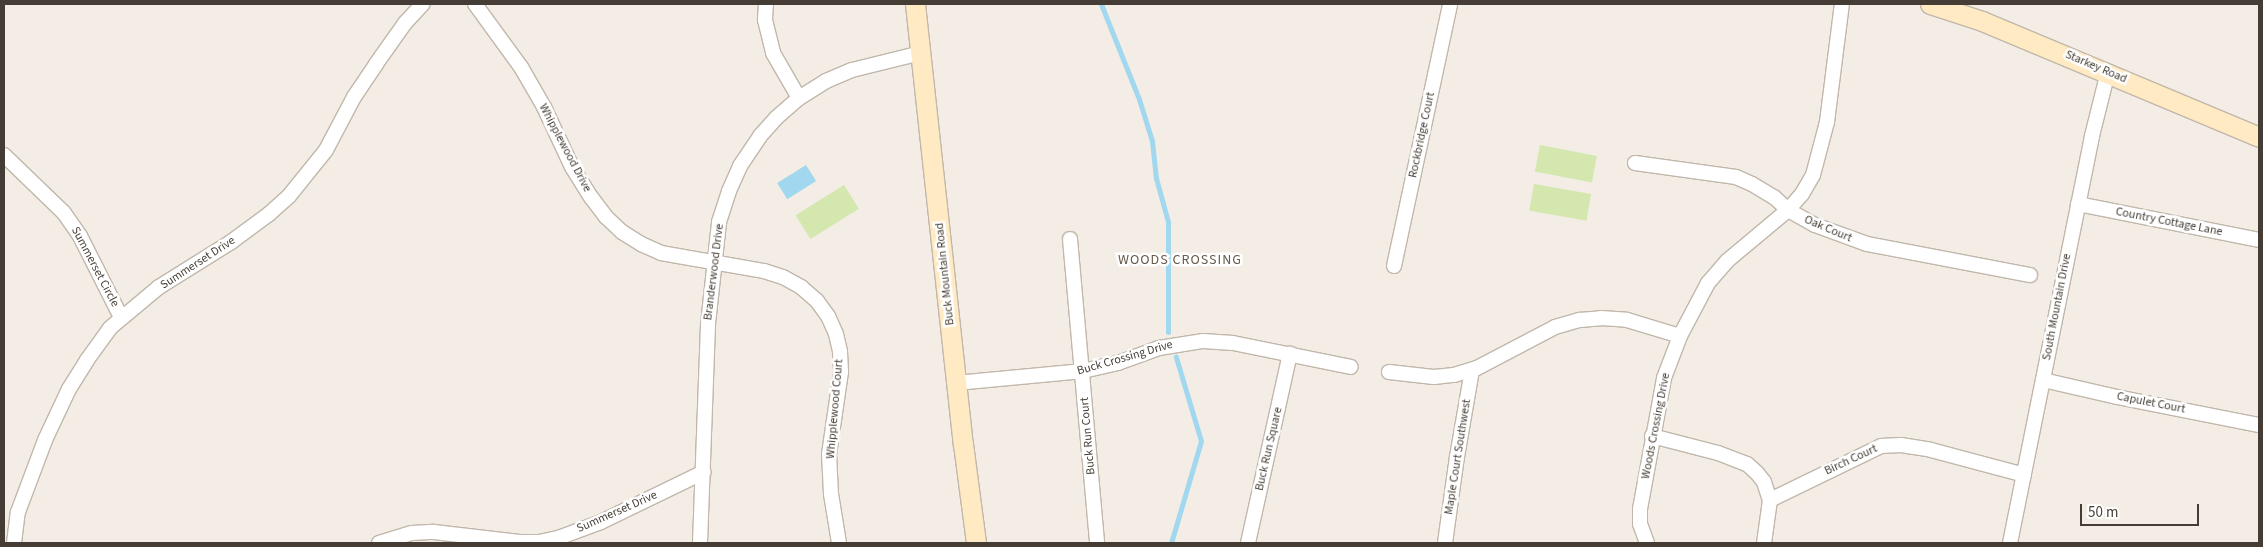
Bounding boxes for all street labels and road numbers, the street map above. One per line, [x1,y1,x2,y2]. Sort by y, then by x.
street label: Starkey Road [2063,48,2129,86]
street label: Rockbridge Court [1406,91,1438,179]
street label: Whipplewood Drive [536,101,594,195]
street label: Country Cottage Lane [2114,205,2224,239]
street label: Oak Court [1802,213,1854,245]
street label: Buck Mountain Road [932,222,958,326]
street label: Branderwood Drive [701,223,727,321]
street label: Summerset Circle [68,225,122,309]
street label: Summerset Drive [158,233,238,293]
street label: South Mountain Drive [2040,252,2074,362]
street label: Buck Crossing Drive [1076,337,1174,379]
street label: Whipplewood Court [823,359,847,459]
street label: Woods Crossing Drive [1639,372,1673,480]
street label: Capulet Court [2115,389,2187,417]
street label: Buck Run Court [1077,397,1099,475]
street label: Maple Court Southwest [1442,398,1474,516]
street label: Buck Run Square [1252,406,1286,492]
street label: Birch Court [1822,442,1880,478]
street label: Summerset Drive [575,488,659,536]

